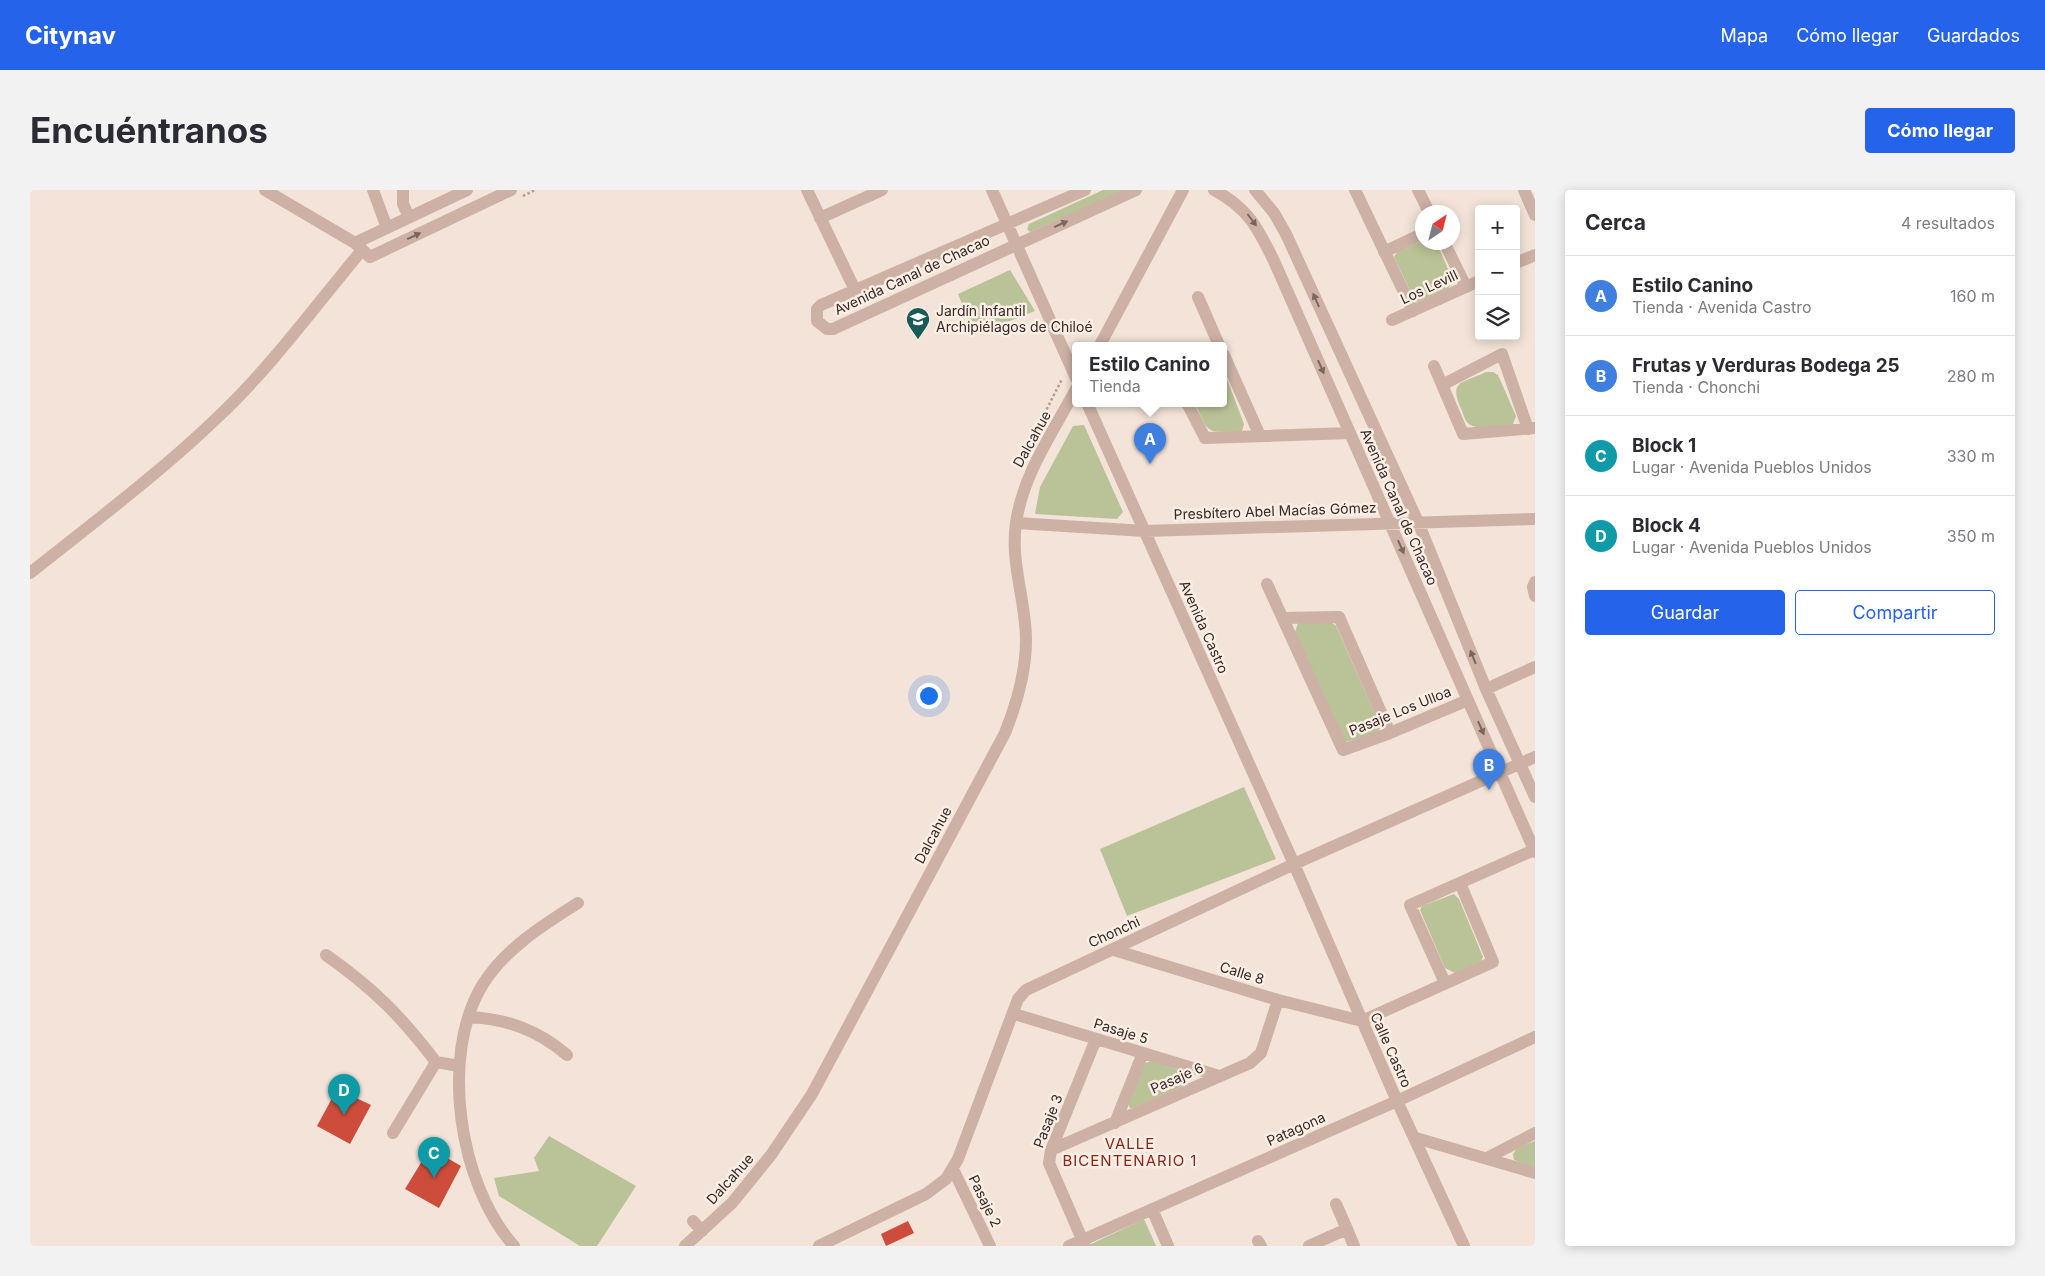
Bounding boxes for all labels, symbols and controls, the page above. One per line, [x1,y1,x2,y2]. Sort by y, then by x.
text: Citynav [25,21,116,50]
text: Mapa [1721,25,1768,46]
text: Cómo llegar [1796,25,1899,46]
text: Guardados [1927,25,2020,46]
button: Cómo llegar [1865,108,2015,153]
text: Encuéntranos [30,109,268,151]
north arrow [1415,205,1460,250]
map controls [1475,205,1520,340]
button: + [1475,205,1520,250]
text: Cerca [1585,210,1646,235]
one-way arrow [1247,213,1257,227]
text: 4 resultados [1901,213,1995,233]
one-way arrow [1054,219,1068,227]
street label: Avenida Canal de Chacao [831,231,992,318]
one-way arrow [407,232,421,240]
button: − [1475,250,1520,295]
street label: Los Levill [1397,266,1460,307]
text: Estilo Canino [1632,274,1753,297]
text: A [1595,286,1607,306]
text: 160 m [1950,286,1995,306]
one-way arrow [1311,293,1319,307]
button: layers [1475,295,1520,340]
text: Tienda · Avenida Castro [1632,297,1812,317]
place label: Jardín Infantil Archipiélagos de Chiloé [936,302,1093,335]
school or university icon: Jardín Infantil Archipiélagos de Chiloé [905,306,931,340]
popup [1072,342,1227,407]
text: Estilo Canino [1089,353,1210,376]
text: Frutas y Verduras Bodega 25 [1632,354,1900,377]
one-way arrow [1317,360,1325,374]
text: B [1596,366,1606,386]
text: 280 m [1947,366,1995,386]
text: Tienda [1089,376,1141,396]
text: Tienda · Chonchi [1632,377,1760,397]
street label: Dalcahue [1009,407,1054,470]
pin: A [1134,423,1166,464]
street label: Avenida Canal de Chacao [1357,426,1442,588]
text: Block 1 [1632,434,1696,457]
text: C [1595,446,1607,466]
text: 330 m [1947,446,1995,466]
text: Lugar · Avenida Pueblos Unidos [1632,457,1872,477]
street label: Presbítero Abel Macías Gómez [1173,498,1377,523]
text: Block 4 [1632,514,1701,537]
text: D [1595,526,1607,546]
text: 350 m [1947,526,1995,546]
text: Lugar · Avenida Pueblos Unidos [1632,537,1872,557]
one-way arrow [1397,540,1405,554]
street label: Avenida Castro [1176,578,1233,676]
button: Guardar [1585,590,1785,635]
button: Compartir [1795,590,1995,635]
one-way arrow [1469,649,1476,664]
street label: Pasaje Los Ulloa [1346,682,1453,739]
your location [916,683,942,709]
one-way arrow [1477,721,1485,735]
pin: B [1473,749,1505,790]
street label: Dalcahue [910,803,955,866]
street label: Chonchi [1085,912,1142,951]
street label: Calle 8 [1218,958,1266,987]
street label: Calle Castro [1367,1010,1416,1090]
street label: Pasaje 5 [1092,1014,1150,1047]
street label: Pasaje 6 [1148,1058,1206,1097]
pin: D [328,1074,360,1115]
street label: Pasaje 3 [1030,1092,1066,1150]
street label: Patagona [1264,1108,1328,1149]
district label: VALLE BICENTENARIO 1 [1063,1134,1197,1170]
pin: C [418,1137,450,1178]
street label: Dalcahue [703,1150,757,1207]
street label: Pasaje 2 [966,1172,1005,1230]

